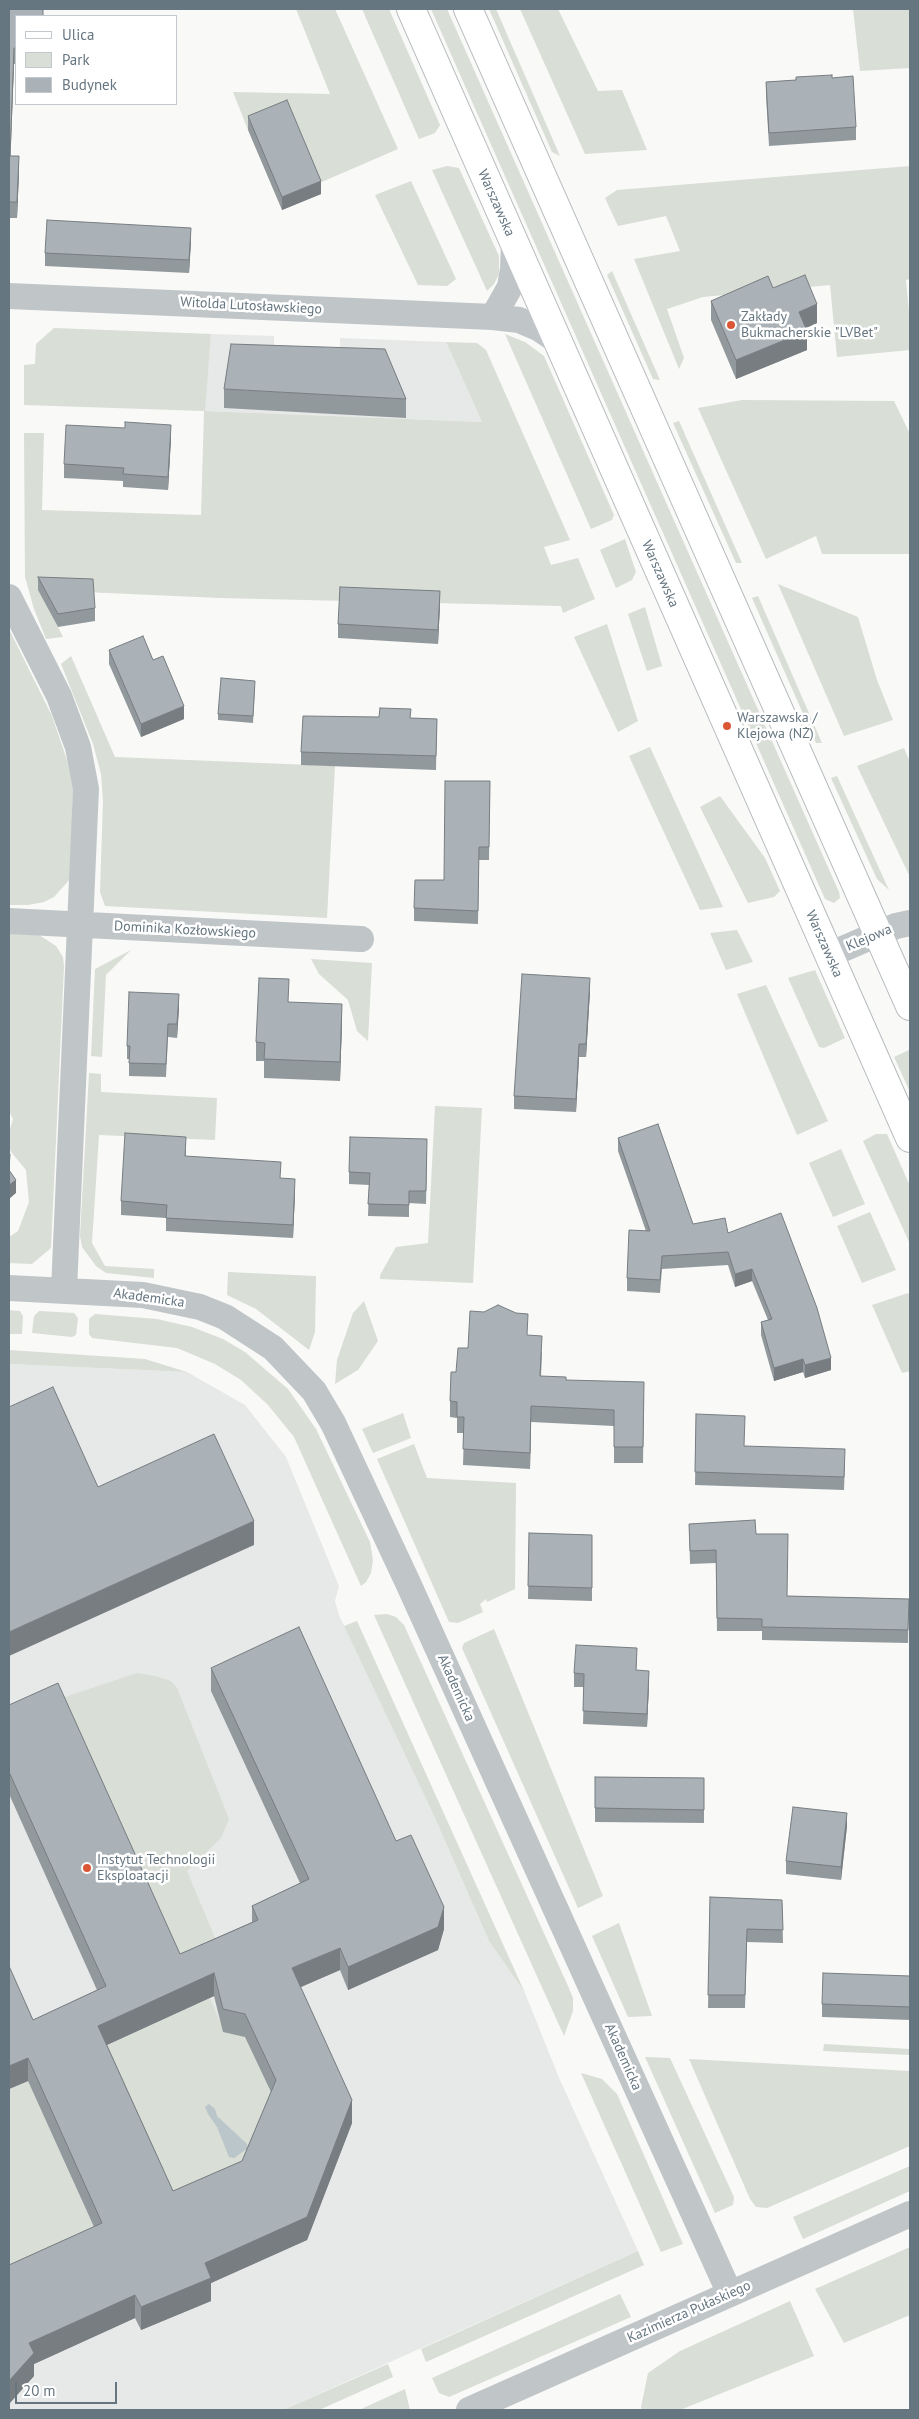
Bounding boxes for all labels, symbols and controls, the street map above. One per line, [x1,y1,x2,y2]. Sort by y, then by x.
legend [15,15,178,105]
text: Ulica [62,25,94,44]
text: Park [62,50,90,69]
text: Budynek [62,75,117,94]
street label: Warszawska [474,167,518,239]
street label: Witolda Lutosławskiego [180,294,322,318]
place label: Zakłady Bukmacherskie "LVBet" [741,309,878,342]
marker: Zakłady Bukmacherskie "LVBet" [725,319,737,331]
street label: Warszawska [638,538,682,610]
place label: Warszawska / Klejowa (NŻ) [737,710,817,742]
marker: Warszawska / Klejowa (NŻ) [721,720,733,732]
street label: Warszawska [802,908,846,980]
street label: Dominika Kozłowskiego [114,918,256,942]
street label: Klejowa [844,921,894,955]
street label: Akademicka [112,1285,186,1311]
street label: Akademicka [434,1652,478,1724]
place label: Instytut Technologii Eksploatacji [97,1852,215,1884]
marker: Instytut Technologii Eksploatacji [81,1862,93,1874]
street label: Akademicka [601,2021,645,2093]
street label: Kazimierza Pułaskiego [625,2277,753,2347]
scale bar [18,2372,120,2404]
text: 20 m [23,2381,56,2400]

